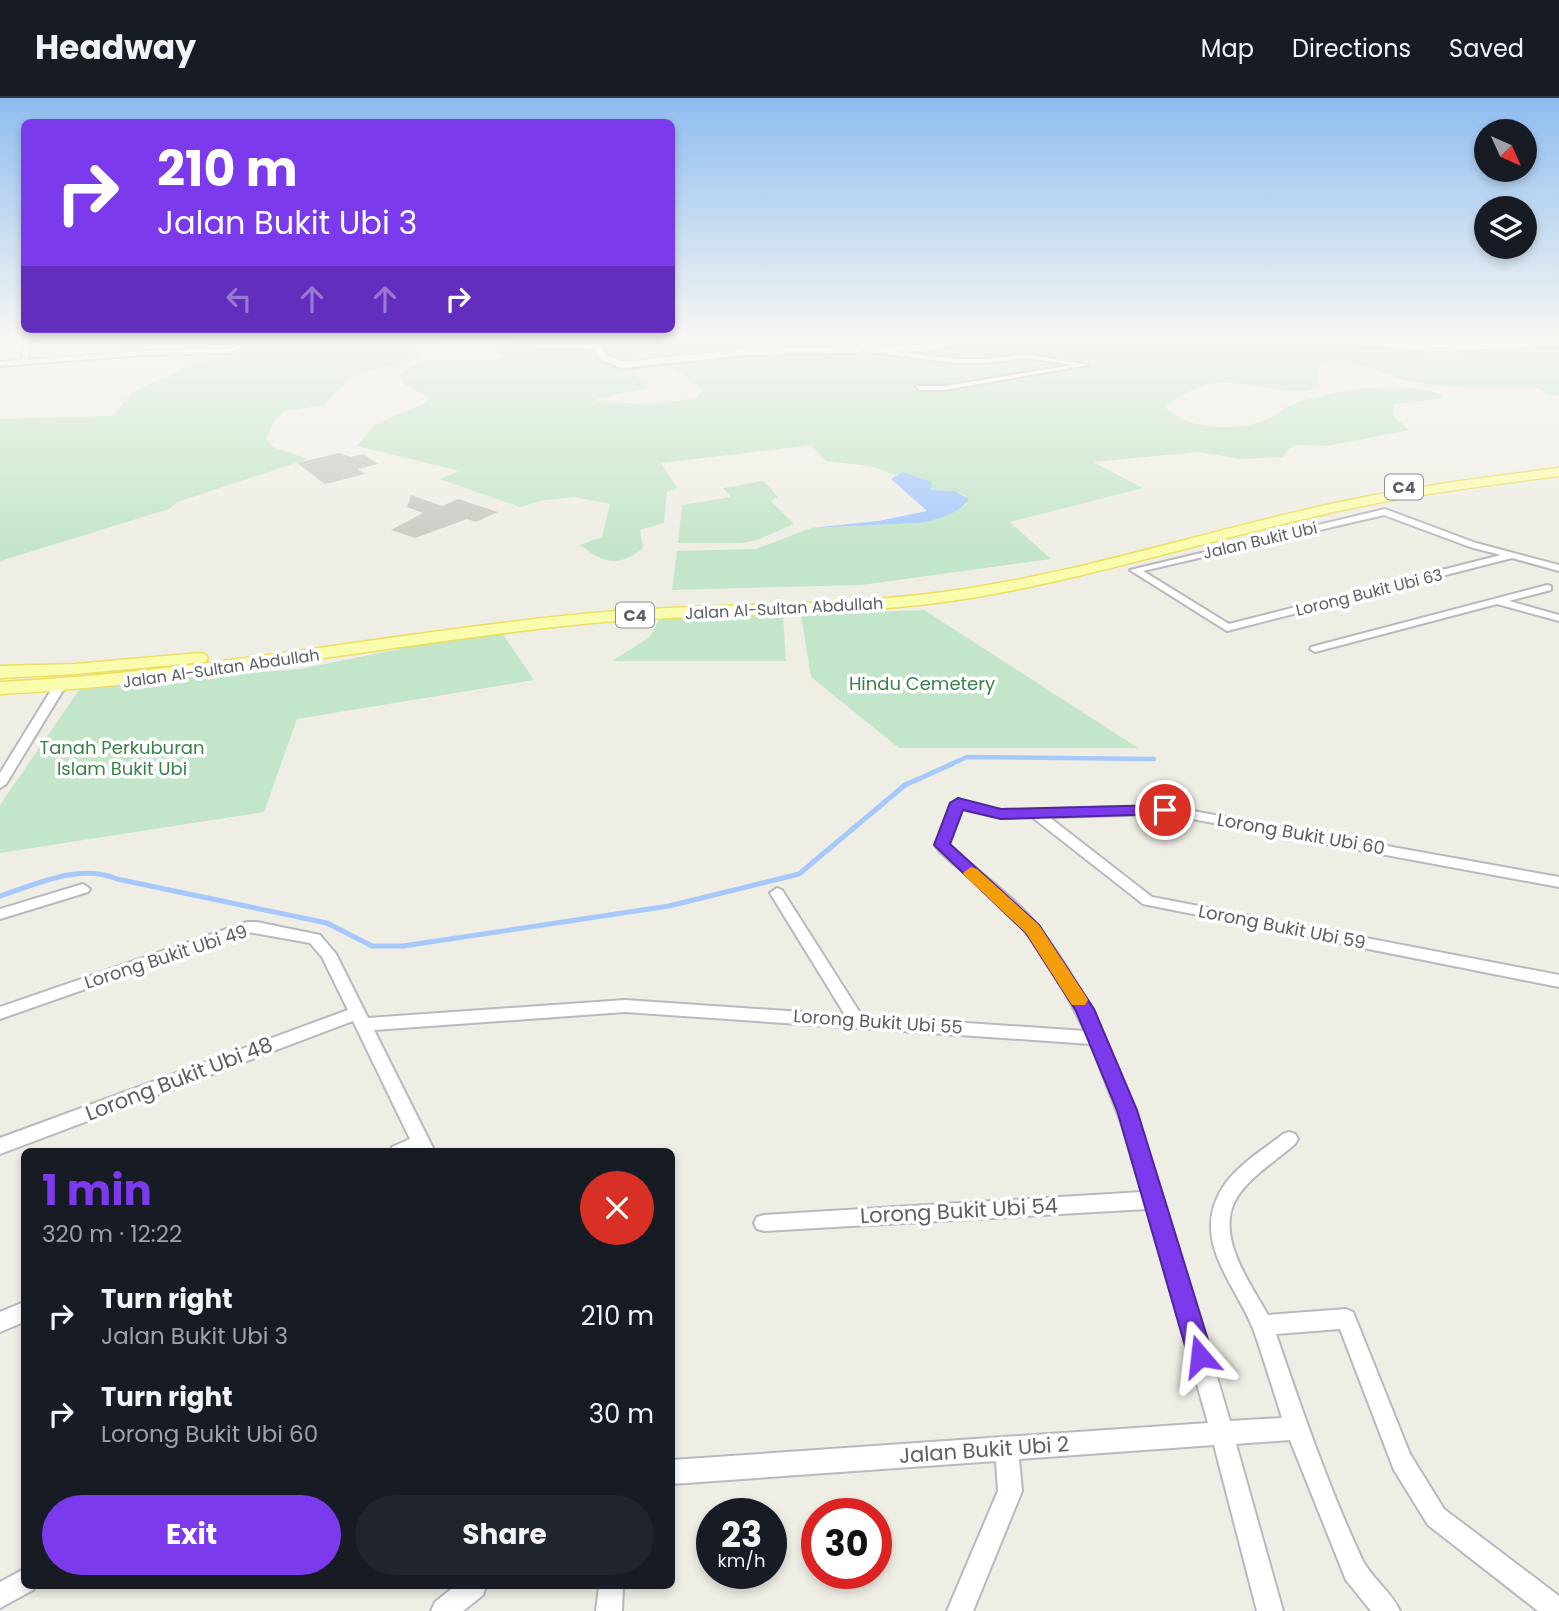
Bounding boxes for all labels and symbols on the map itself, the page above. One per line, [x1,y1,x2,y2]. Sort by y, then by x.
north arrow [1474,119,1536,182]
road number: C4 [1385,474,1423,500]
street label: Jalan Bukit Ubi [1201,516,1319,565]
street label: Lorong Bukit Ubi 63 [1293,563,1445,622]
street label: Jalan Al-Sultan Abdullah [684,592,884,625]
road number: C4 [616,602,654,628]
street label: Jalan Al-Sultan Abdullah [121,643,321,694]
park label: Hindu Cemetery [849,671,995,696]
park label: Tanah Perkuburan Islam Bukit Ubi [39,735,205,781]
pin [1135,780,1195,840]
street label: Lorong Bukit Ubi 60 [1215,806,1387,861]
street label: Lorong Bukit Ubi 59 [1196,898,1368,955]
street label: Lorong Bukit Ubi 49 [81,918,250,995]
street label: Lorong Bukit Ubi 55 [792,1003,964,1040]
street label: Lorong Bukit Ubi 48 [81,1029,277,1128]
street label: Lorong Bukit Ubi 54 [859,1191,1059,1230]
position arrow [1163,1319,1237,1393]
street label: Jalan Bukit Ubi 2 [898,1429,1070,1470]
speed limit sign: 30 [801,1498,892,1589]

